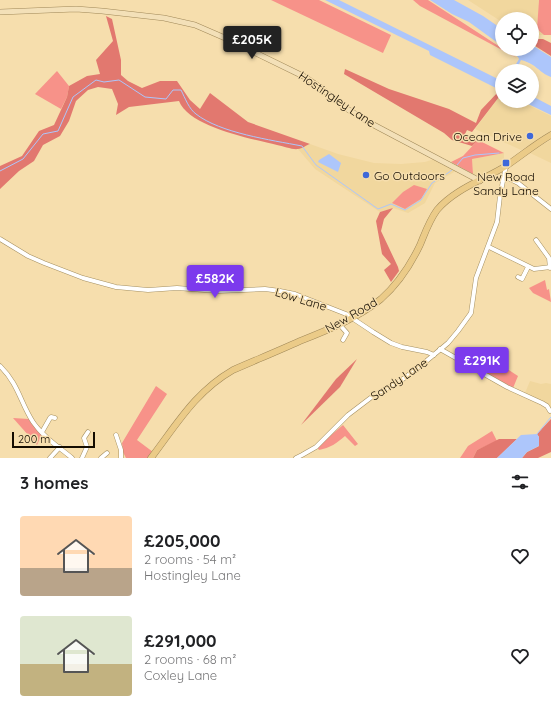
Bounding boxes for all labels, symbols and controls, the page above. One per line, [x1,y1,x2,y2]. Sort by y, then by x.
map controls [495,12,539,108]
button: locate [495,12,539,56]
pin: £205K [224,26,280,60]
text: £205K [232,31,272,47]
button: layers [495,64,539,108]
street label: Hostingley Lane [296,68,378,130]
place label: Ocean Drive [453,129,522,144]
marker: Ocean Drive [525,131,535,141]
marker: New Road Sandy Lane [501,158,511,168]
place label: Go Outdoors [374,168,445,183]
place label: New Road Sandy Lane [473,169,539,198]
marker: Go Outdoors [361,170,371,180]
pin: £582K [187,265,243,299]
text: £582K [196,270,234,286]
street label: Low Lane [273,284,329,314]
street label: New Road [322,294,380,336]
pin: £291K [454,347,510,381]
text: £291K [464,352,500,368]
street label: Sandy Lane [368,354,431,404]
scale bar [12,430,95,449]
text: 200 m [18,432,50,446]
icon: filters [509,471,531,493]
text: 3 homes [20,472,88,493]
text: £205,000 [144,530,221,551]
icon: home [52,532,100,580]
icon: heart [509,545,531,567]
text: 2 rooms · 54 m² [144,551,236,567]
text: Hostingley Lane [144,567,241,583]
text: £291,000 [144,630,217,651]
icon: home [52,632,100,680]
icon: heart [509,645,531,667]
text: 2 rooms · 68 m² [144,651,236,667]
text: Coxley Lane [144,667,217,683]

